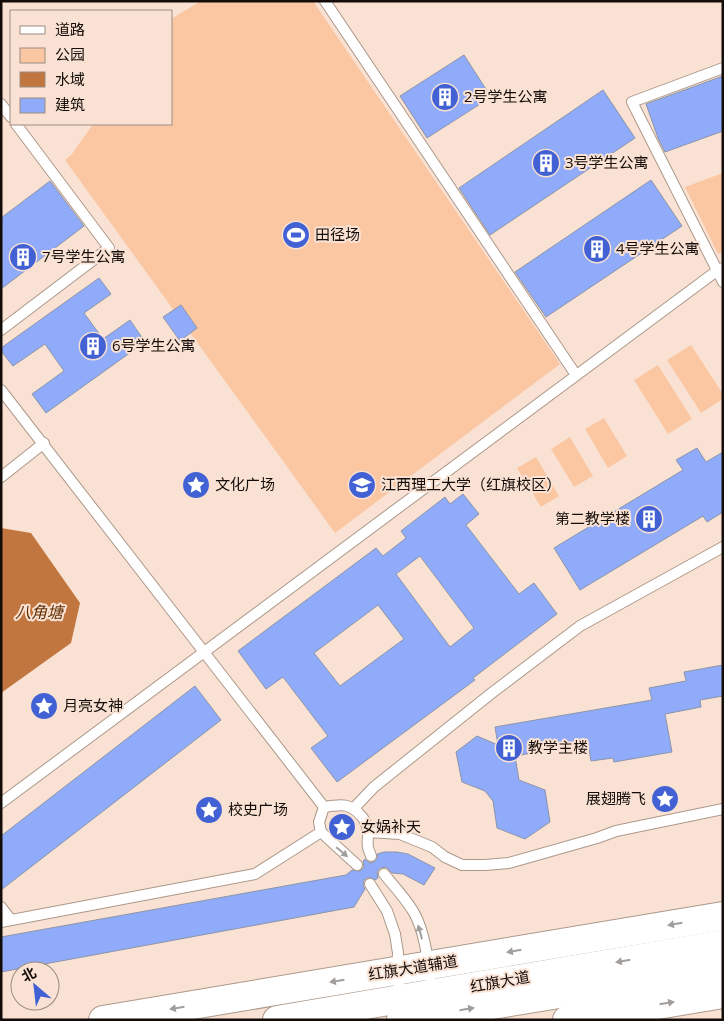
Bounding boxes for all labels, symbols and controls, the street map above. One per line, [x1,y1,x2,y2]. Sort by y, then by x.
legend [10,10,172,125]
text: 道路 [55,19,85,39]
text: 公园 [55,44,85,64]
text: 水域 [55,69,85,89]
building icon: 2号学生公寓 [430,82,460,112]
place label: 2号学生公寓 [464,86,548,106]
text: 建筑 [55,94,85,114]
building icon: 3号学生公寓 [531,148,561,178]
place label: 3号学生公寓 [565,152,649,172]
sports icon: 田径场 [281,220,311,250]
place label: 田径场 [315,224,360,244]
building icon: 4号学生公寓 [582,234,612,264]
place label: 4号学生公寓 [616,238,700,258]
building icon: 7号学生公寓 [8,242,38,272]
place label: 7号学生公寓 [42,246,126,266]
building icon: 6号学生公寓 [78,331,108,361]
place label: 6号学生公寓 [112,335,196,355]
place icon: 文化广场 [181,470,211,500]
school or university icon: 江西理工大学（红旗校区） [347,470,377,500]
place label: 文化广场 [215,474,275,494]
place label: 江西理工大学（红旗校区） [381,474,561,494]
building icon: 第二教学楼 [634,504,664,534]
place label: 第二教学楼 [555,508,630,528]
water label: 八角塘 [15,601,66,623]
place icon: 月亮女神 [29,691,59,721]
place label: 月亮女神 [63,695,123,715]
building icon: 教学主楼 [494,733,524,763]
place label: 教学主楼 [528,737,588,757]
place icon: 展翅腾飞 [650,784,680,814]
place label: 展翅腾飞 [586,788,646,808]
place icon: 校史广场 [194,795,224,825]
place label: 校史广场 [228,799,288,819]
place icon: 女娲补天 [327,812,357,842]
place label: 女娲补天 [361,816,421,836]
one-way arrow [335,846,348,857]
one-way arrow [666,921,682,929]
one-way arrow [416,924,424,939]
one-way arrow [506,948,522,956]
street label: 红旗大道辅道 [367,950,459,984]
one-way arrow [615,957,631,965]
north arrow [10,961,60,1011]
text: 北 [18,962,39,986]
street label: 红旗大道 [469,966,531,996]
one-way arrow [328,977,344,985]
one-way arrow [660,999,676,1007]
one-way arrow [168,1004,184,1012]
one-way arrow [459,1005,475,1013]

